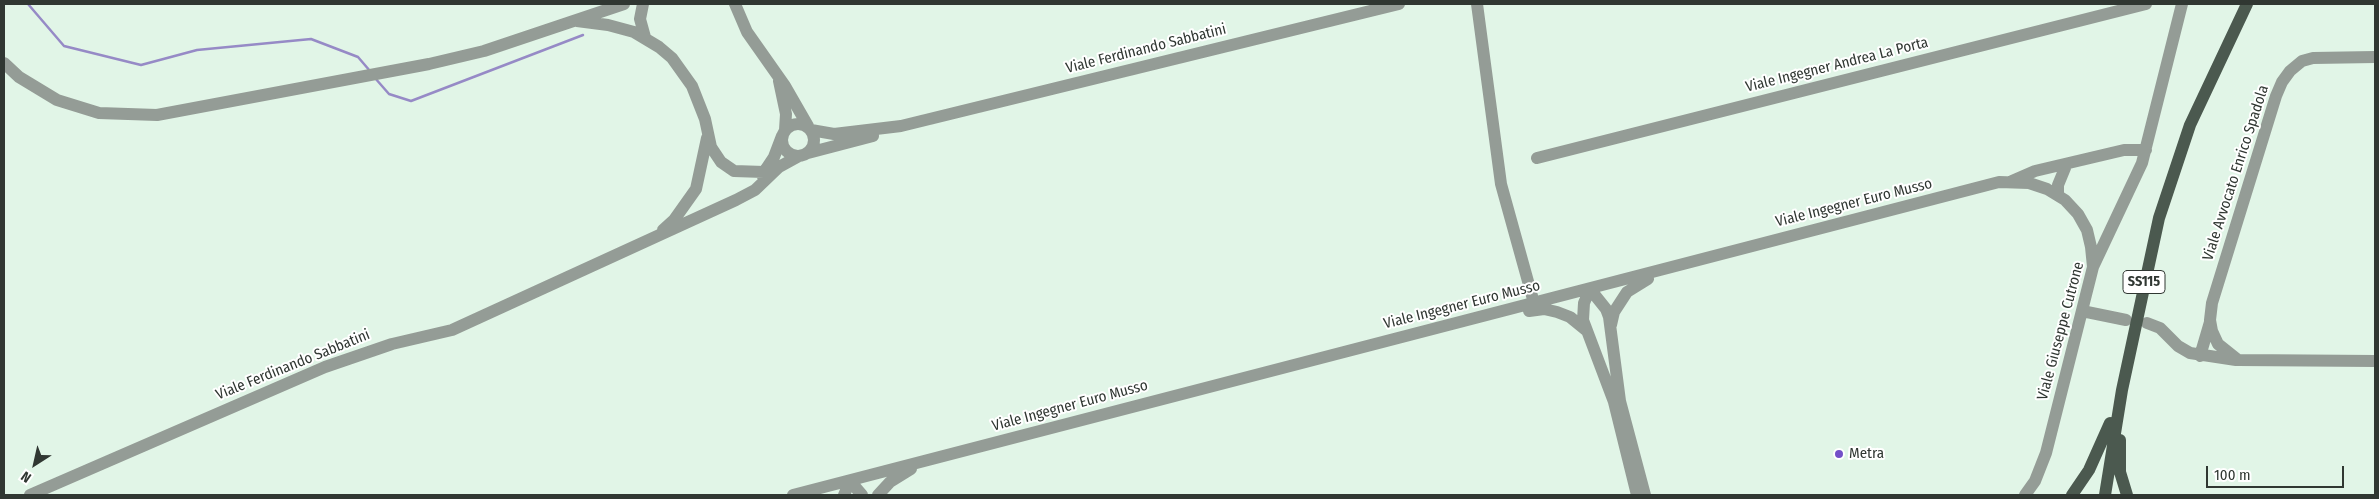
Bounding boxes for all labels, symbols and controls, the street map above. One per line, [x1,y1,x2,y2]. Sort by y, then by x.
street label: Viale Ferdinando Sabbatini [1064,20,1228,78]
street label: Viale Ingegner Andrea La Porta [1744,34,1930,96]
street label: Viale Avvocato Enrico Spadola [2199,83,2273,263]
street label: Viale Ingegner Euro Musso [1774,175,1934,231]
street label: Viale Giuseppe Cutrone [2034,260,2088,402]
road number: SS115 [2123,270,2165,294]
street label: Viale Ingegner Euro Musso [1382,277,1542,333]
street label: Viale Ferdinando Sabbatini [213,326,373,404]
street label: Viale Ingegner Euro Musso [990,377,1150,435]
north arrow [10,439,60,489]
place label: Metra [1849,445,1884,463]
marker: Metra [1833,448,1845,460]
scale bar [2209,456,2346,488]
text: 100 m [2214,466,2251,484]
text: N [18,467,34,486]

